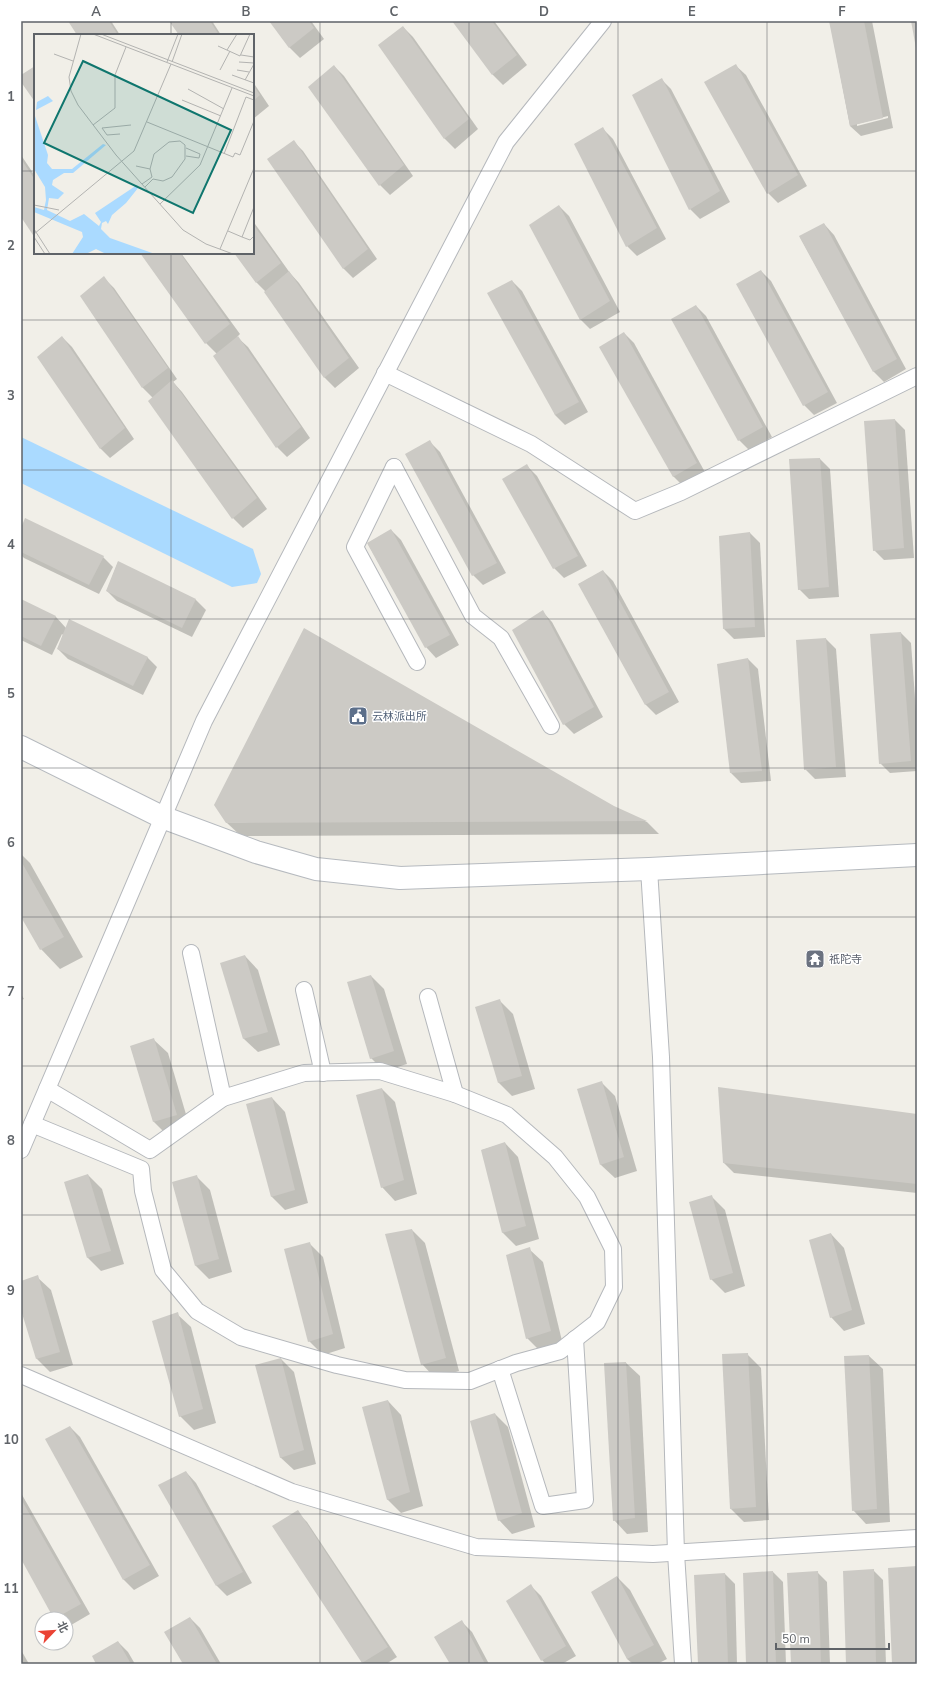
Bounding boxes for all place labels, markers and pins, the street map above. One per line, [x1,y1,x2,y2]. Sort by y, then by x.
public building icon: 云林派出所 [347,705,369,727]
place label: 云林派出所 [372,709,427,724]
temple icon: 祇陀寺 [804,948,826,970]
place label: 祇陀寺 [829,952,862,967]

